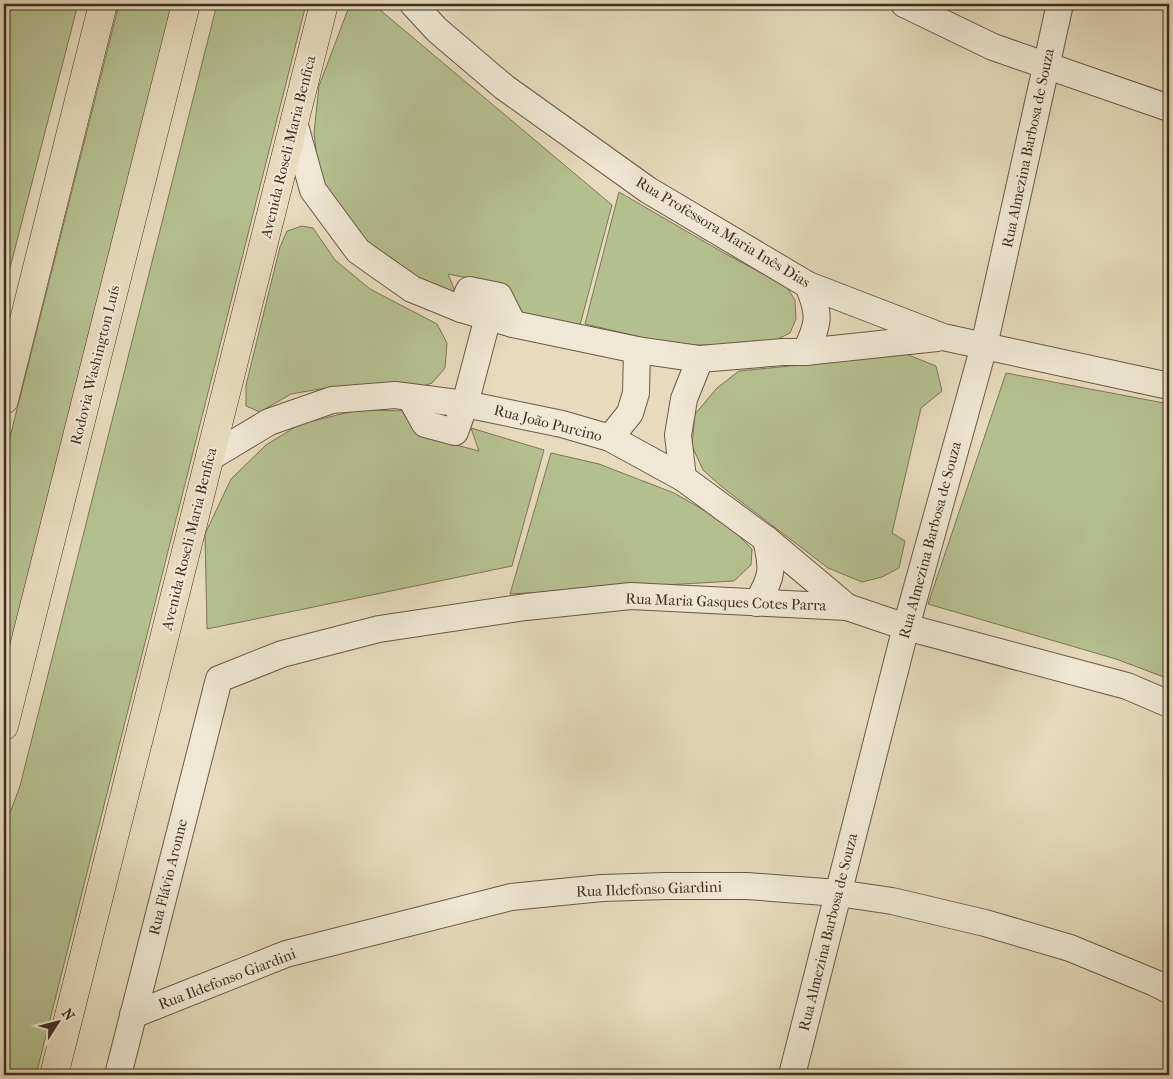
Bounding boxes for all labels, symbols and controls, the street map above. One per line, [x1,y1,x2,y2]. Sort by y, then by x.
street label: Rua Almezina Barbosa de Souza [998,46,1058,249]
street label: Avenida Roseli Maria Benfica [256,53,320,241]
street label: Rua Professora Maria Inês Dias [633,173,814,291]
street label: Rodovia Washington Luís [66,283,124,447]
street label: Rua João Purcino [492,401,604,445]
street label: Rua Almezina Barbosa de Souza [895,438,965,640]
street label: Avenida Roseli Maria Benfica [157,445,221,633]
street label: Rua Maria Gasques Cotes Parra [625,589,828,615]
street label: Rua Flávio Aronne [145,816,191,937]
street label: Rua Almezina Barbosa de Souza [795,830,862,1033]
street label: Rua Ildefonso Giardini [576,877,723,901]
street label: Rua Ildefonso Giardini [156,944,299,1014]
north arrow [32,996,82,1046]
text: N [58,1005,78,1024]

